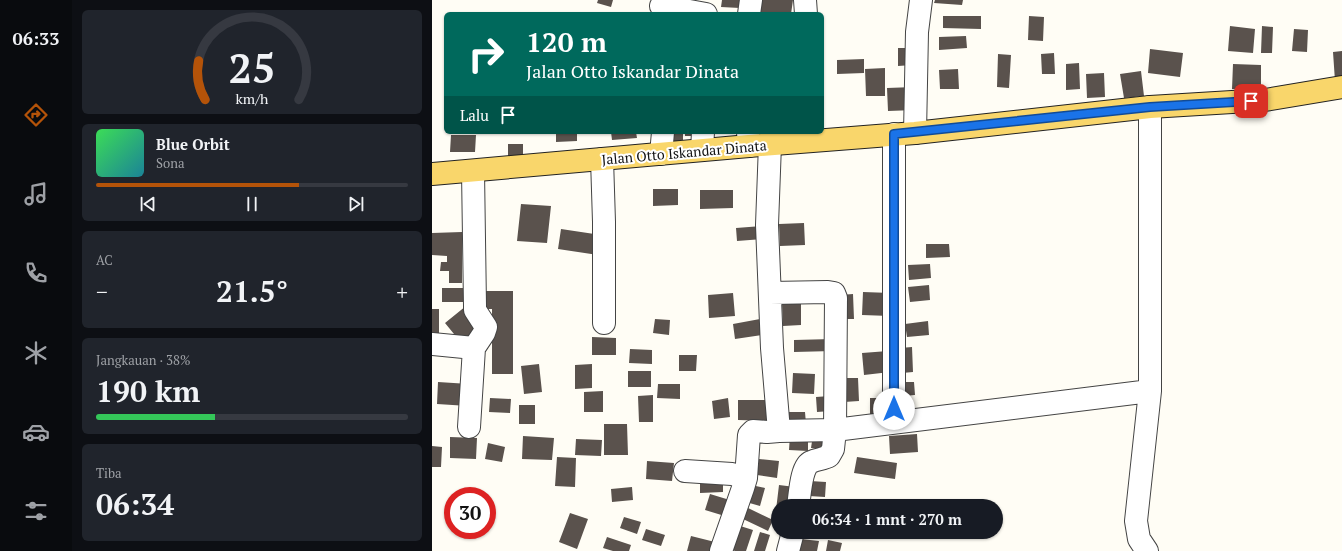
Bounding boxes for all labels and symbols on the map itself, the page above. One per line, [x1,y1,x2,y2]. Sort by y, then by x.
pin [1234,84,1268,118]
street label: Jalan Otto Iskandar Dinata [601,135,767,169]
position arrow [873,388,915,430]
speed limit sign: 30 [444,487,496,539]

